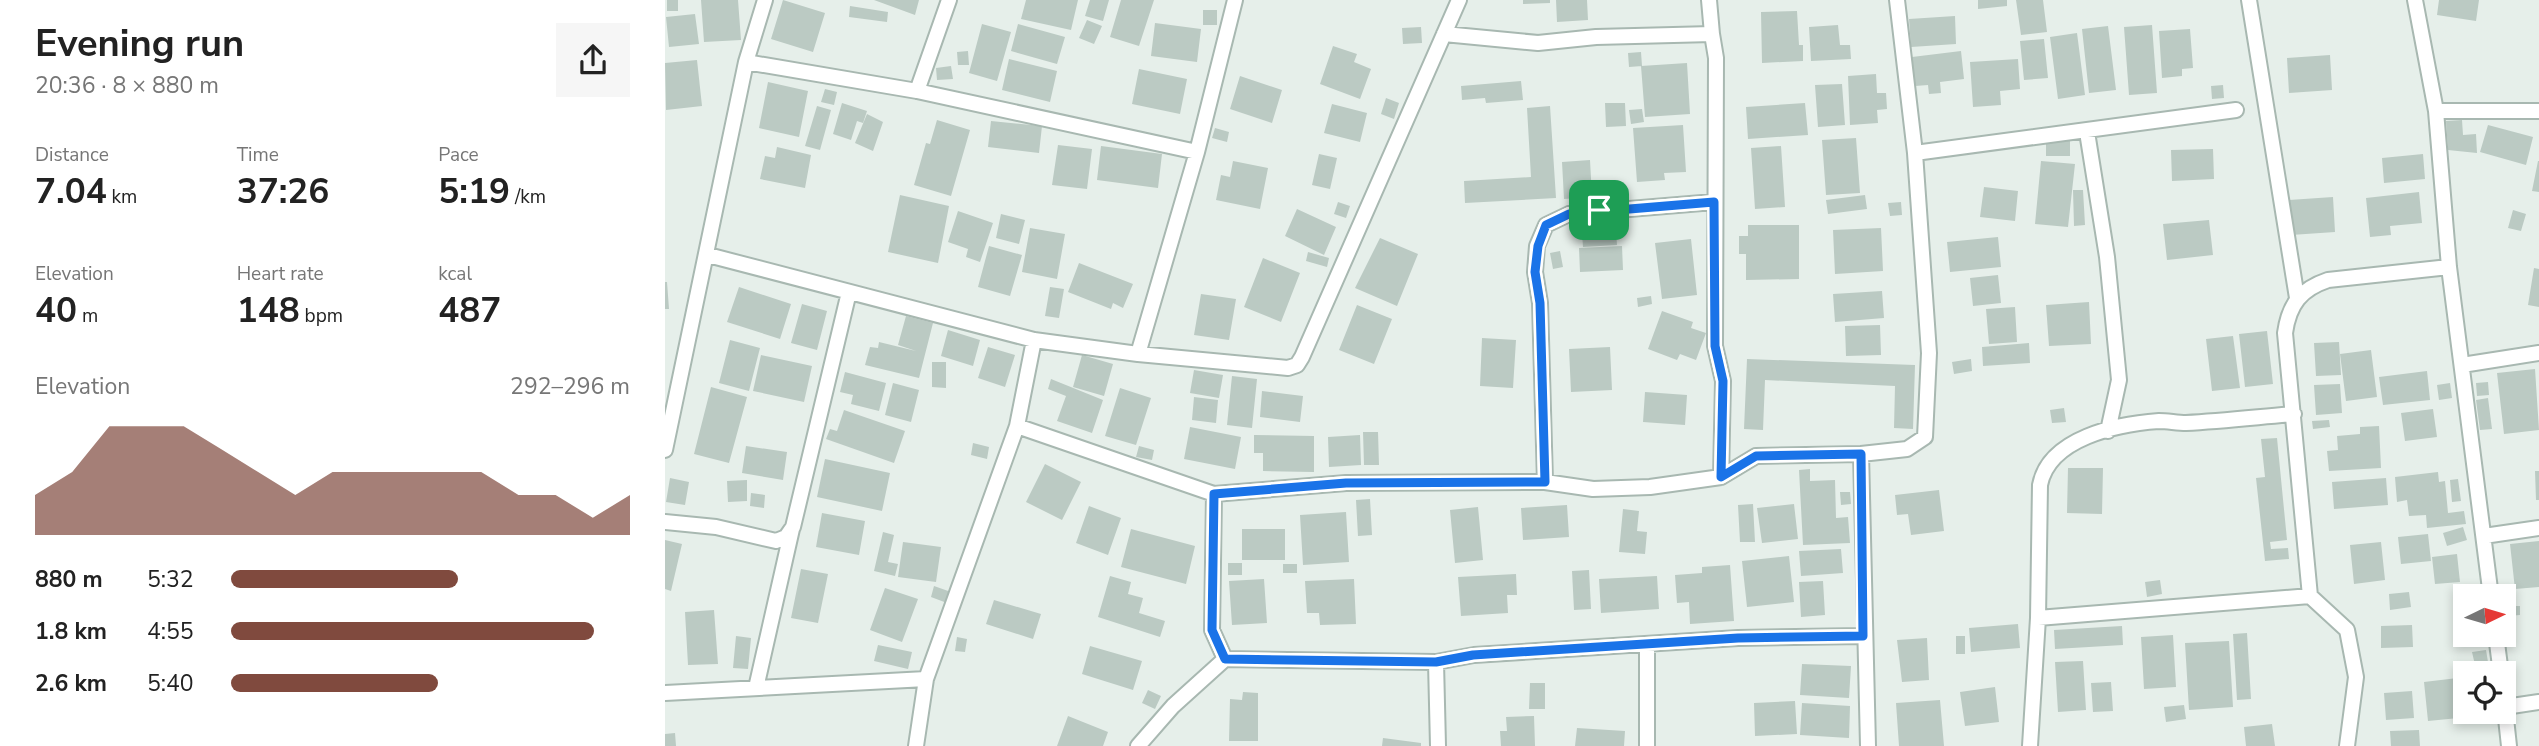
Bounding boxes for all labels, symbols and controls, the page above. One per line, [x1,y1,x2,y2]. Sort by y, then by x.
text: Evening run [35,18,244,69]
button: share [556,23,630,97]
text: 20:36 · 8 × 880 m [35,70,219,101]
text: Distance [35,142,109,168]
text: Time [237,142,279,168]
text: Pace [438,142,479,168]
text: 7.04 [35,168,107,215]
text: 37:26 [237,168,329,215]
text: 5:19 [438,168,510,215]
pin [1569,180,1629,240]
text: km [107,184,137,210]
text: /km [510,184,546,210]
icon: arrive [1580,191,1618,229]
text: Elevation [35,261,114,287]
text: Heart rate [237,261,324,287]
text: kcal [438,261,472,287]
text: 40 [35,287,77,334]
text: 148 [237,287,300,334]
text: 487 [438,287,501,334]
text: m [77,303,98,329]
text: bpm [300,303,343,329]
text: Elevation [35,371,130,402]
text: 292–296 m [510,371,630,402]
text: 880 m [35,564,103,595]
text: 5:32 [147,564,194,595]
north arrow [2453,584,2517,648]
map controls [2453,584,2516,724]
text: 1.8 km [35,616,107,647]
text: 4:55 [147,616,194,647]
button: locate [2453,661,2516,724]
text: 2.6 km [35,668,107,699]
text: 5:40 [147,668,194,699]

